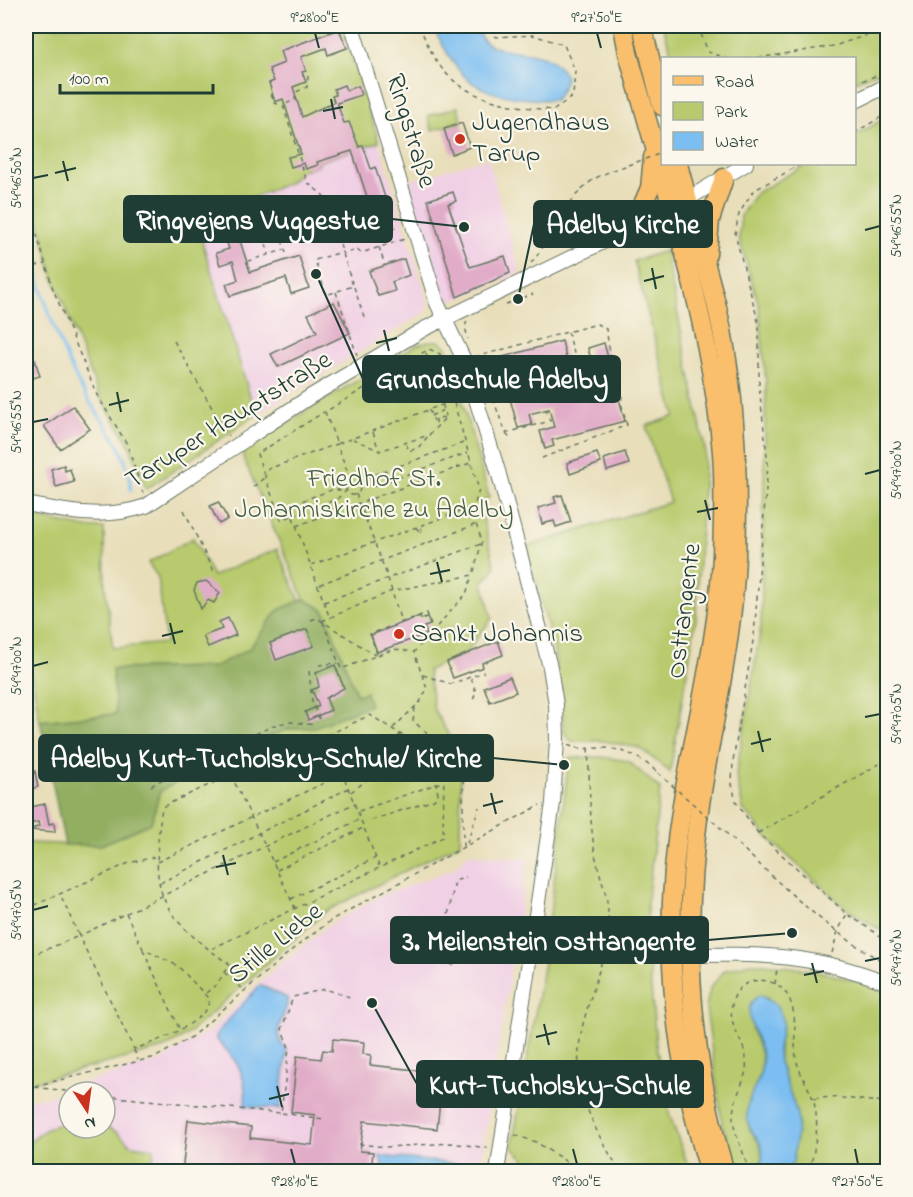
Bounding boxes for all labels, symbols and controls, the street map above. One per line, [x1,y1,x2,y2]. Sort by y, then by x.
text: 9°28'00"E [291,7,339,29]
text: 9°27'50"E [571,7,623,29]
scale bar [60,57,213,95]
legend [661,57,856,165]
text: 100 m [69,67,109,93]
street label: Ringstraße [374,69,446,194]
text: Road [715,70,754,96]
text: Park [715,100,748,126]
place label: Jugendhaus Tarup [472,104,610,174]
text: Water [715,130,759,156]
marker: Jugendhaus Tarup [453,132,467,146]
text: 54°46'50"N [6,147,28,209]
text: 54°46'55"N [886,194,908,258]
callout: Ringvejens Vuggestue [124,196,392,242]
callout: Adelby Kirche [534,201,712,247]
text: Ringvejens Vuggestue [136,202,381,244]
text: Adelby Kirche [546,206,701,247]
street label: Taruper Hauptstraße [118,341,341,500]
callout: Grundschule Adelby [363,356,620,402]
text: Grundschule Adelby [376,361,608,402]
text: 54°46'55"N [6,390,28,454]
text: 54°47'00"N [886,440,908,500]
park label: Friedhof St. Johanniskirche zu Adelby [235,460,513,530]
street label: Osttangente [657,540,713,681]
place label: Sankt Johannis [411,615,583,654]
marker: Sankt Johannis [392,627,406,641]
text: 54°47'00"N [6,636,28,696]
text: 54°47'05"N [886,683,908,745]
callout: Adelby Kurt-Tucholsky-Schule/ Kirche [39,735,493,781]
text: Adelby Kurt-Tucholsky-Schule/ Kirche [51,740,483,781]
text: 54°47'05"N [6,879,28,941]
street label: Stille Liebe [220,893,333,995]
callout: 3. Meilenstein Osttangente [391,917,708,963]
text: 3. Meilenstein Osttangente [401,923,697,965]
text: 54°47'10"N [886,929,908,987]
callout: Kurt-Tucholsky-Schule [417,1061,703,1107]
text: Kurt-Tucholsky-Schule [429,1067,692,1108]
north arrow [57,1080,117,1140]
text: N [82,1110,98,1136]
text: 9°28'10"E [271,1171,319,1193]
text: 9°28'00"E [553,1171,601,1193]
text: 9°27'50"E [832,1171,884,1193]

